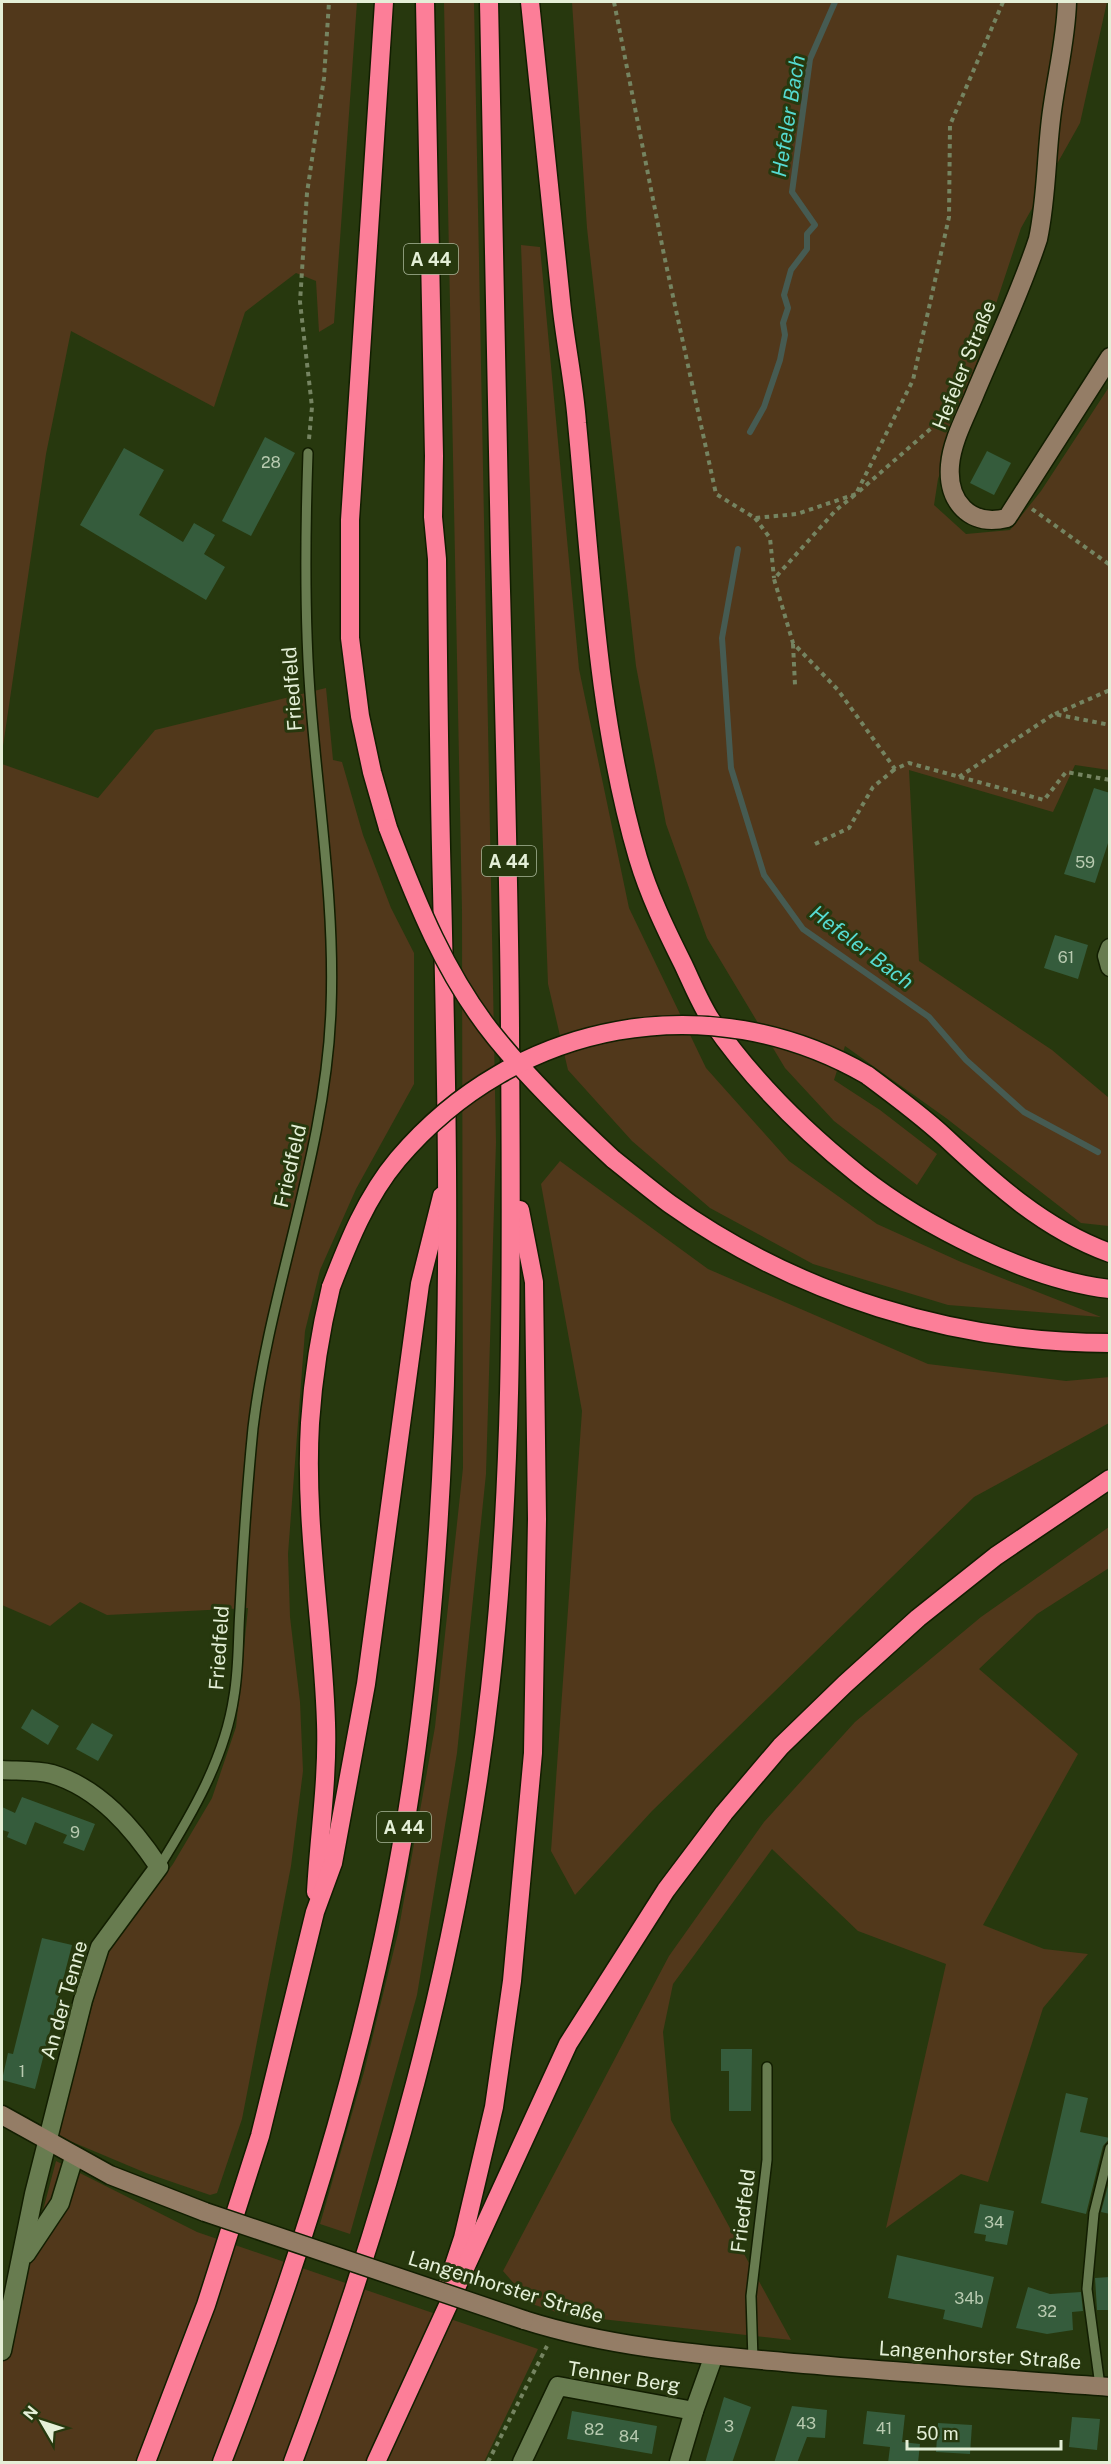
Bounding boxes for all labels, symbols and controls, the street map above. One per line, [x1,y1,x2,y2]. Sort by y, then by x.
water label: Hefeler Bach [766,53,810,179]
road number: A 44 [404,244,458,274]
street label: Hefeler Straße [927,297,1001,433]
house number: 28 [261,453,281,472]
street label: Friedfeld [277,646,307,732]
road number: A 44 [482,846,536,876]
house number: 59 [1075,853,1095,872]
water label: Hefeler Bach [805,900,919,994]
house number: 61 [1058,948,1074,967]
street label: Friedfeld [269,1122,311,1210]
street label: Friedfeld [204,1605,234,1691]
road number: A 44 [377,1812,431,1842]
house number: 9 [70,1823,80,1842]
street label: An der Tenne [36,1938,92,2062]
house number: 1 [19,2062,25,2081]
street label: Friedfeld [726,2168,760,2254]
house number: 34 [984,2213,1004,2232]
street label: Langenhorster Straße [405,2246,607,2328]
house number: 34b [954,2289,984,2308]
house number: 32 [1037,2302,1057,2321]
street label: Langenhorster Straße [878,2336,1082,2374]
street label: Tenner Berg [566,2356,682,2398]
north arrow [12,2392,72,2452]
text: N [19,2402,42,2424]
scale bar [907,2413,1062,2451]
house number: 43 [796,2414,816,2433]
house number: 3 [724,2417,734,2436]
house number: 41 [876,2419,892,2438]
house number: 82 [584,2420,604,2439]
text: 50 m [916,2423,959,2444]
house number: 84 [619,2427,639,2446]

